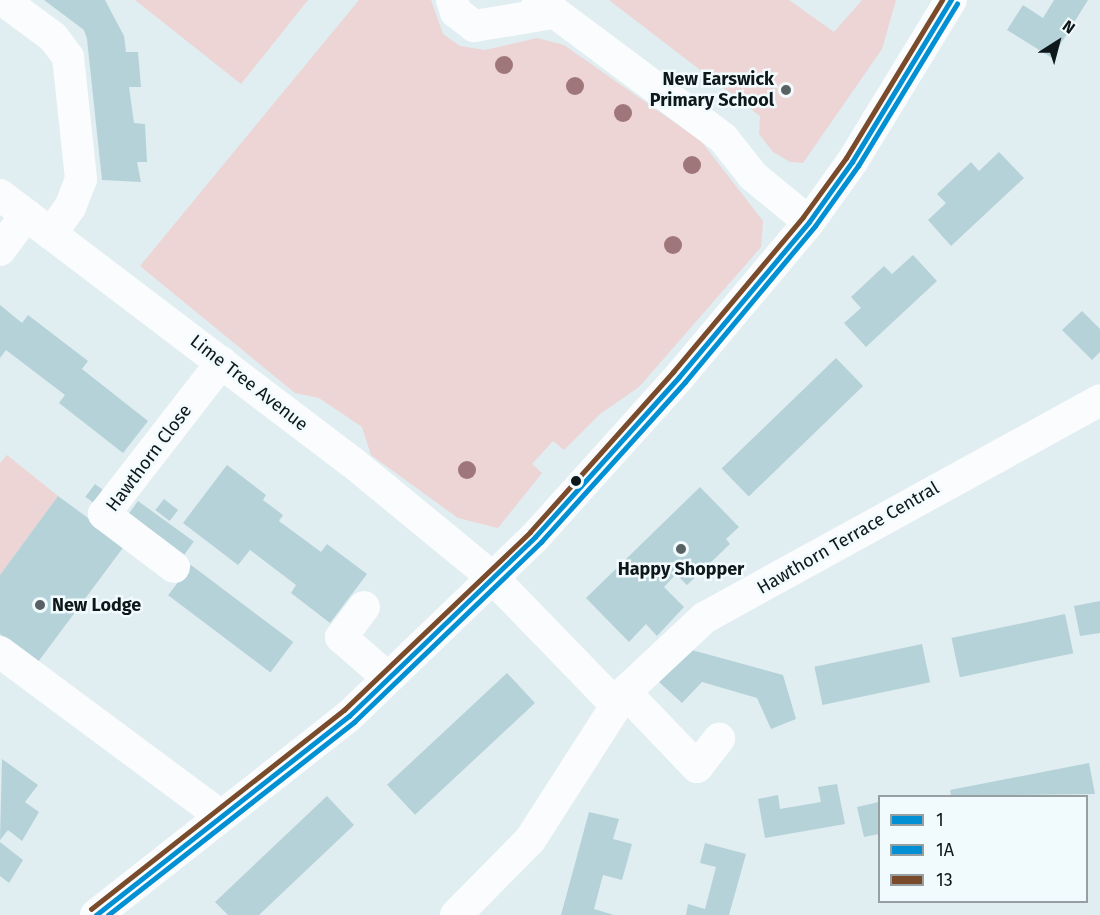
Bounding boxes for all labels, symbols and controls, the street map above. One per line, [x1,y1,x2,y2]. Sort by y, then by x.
north arrow [1028,12,1088,72]
text: N [1059,16,1079,38]
place label: New Earswick Primary School [650,69,774,112]
marker: New Earswick Primary School [779,83,793,97]
street label: Lime Tree Avenue [186,330,312,436]
street label: Hawthorn Close [102,400,196,516]
unlabelled marker [570,475,582,487]
street label: Hawthorn Terrace Central [753,477,943,599]
marker: Happy Shopper [674,542,688,556]
place label: Happy Shopper [618,558,744,580]
place label: New Lodge [52,594,141,616]
marker: New Lodge [33,598,47,612]
legend [878,795,1088,903]
text: 1 [936,809,944,831]
text: 1A [936,839,954,861]
text: 13 [936,869,953,891]

